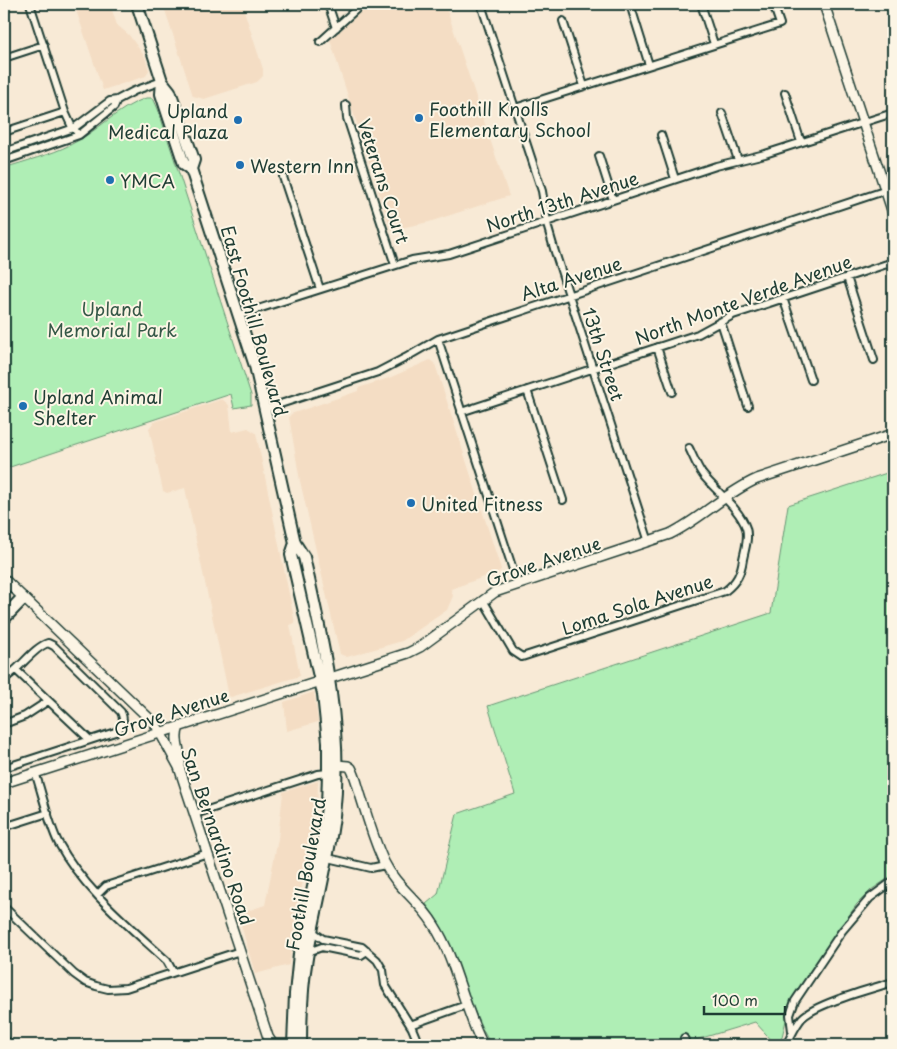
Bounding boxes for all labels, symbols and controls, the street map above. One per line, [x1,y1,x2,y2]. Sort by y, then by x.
place label: Foothill Knolls Elementary School [429,95,591,143]
place label: Upland Medical Plaza [108,97,229,145]
marker: Foothill Knolls Elementary School [413,112,425,124]
marker: Upland Medical Plaza [232,114,244,126]
street label: Veterans Court [351,115,417,247]
place label: Western Inn [250,152,354,179]
marker: Western Inn [234,159,246,171]
street label: North 13th Avenue [482,164,642,238]
place label: YMCA [120,167,175,194]
marker: YMCA [104,174,116,186]
street label: East Foothill Boulevard [215,222,295,420]
street label: North Monte Verde Avenue [631,247,855,351]
street label: Alta Avenue [517,249,625,307]
park label: Upland Memorial Park [47,295,177,343]
street label: 13th Street [576,304,632,404]
place label: Upland Animal Shelter [33,383,163,431]
marker: Upland Animal Shelter [17,400,29,412]
place label: United Fitness [421,490,543,517]
marker: United Fitness [405,497,417,509]
street label: Grove Avenue [482,529,604,593]
street label: Loma Sola Avenue [558,567,716,641]
street label: Grove Avenue [110,681,232,743]
street label: San Bernardino Road [175,743,261,929]
street label: Foothill Boulevard [278,796,332,952]
scale bar [704,984,786,1016]
text: 100 m [712,988,758,1011]

